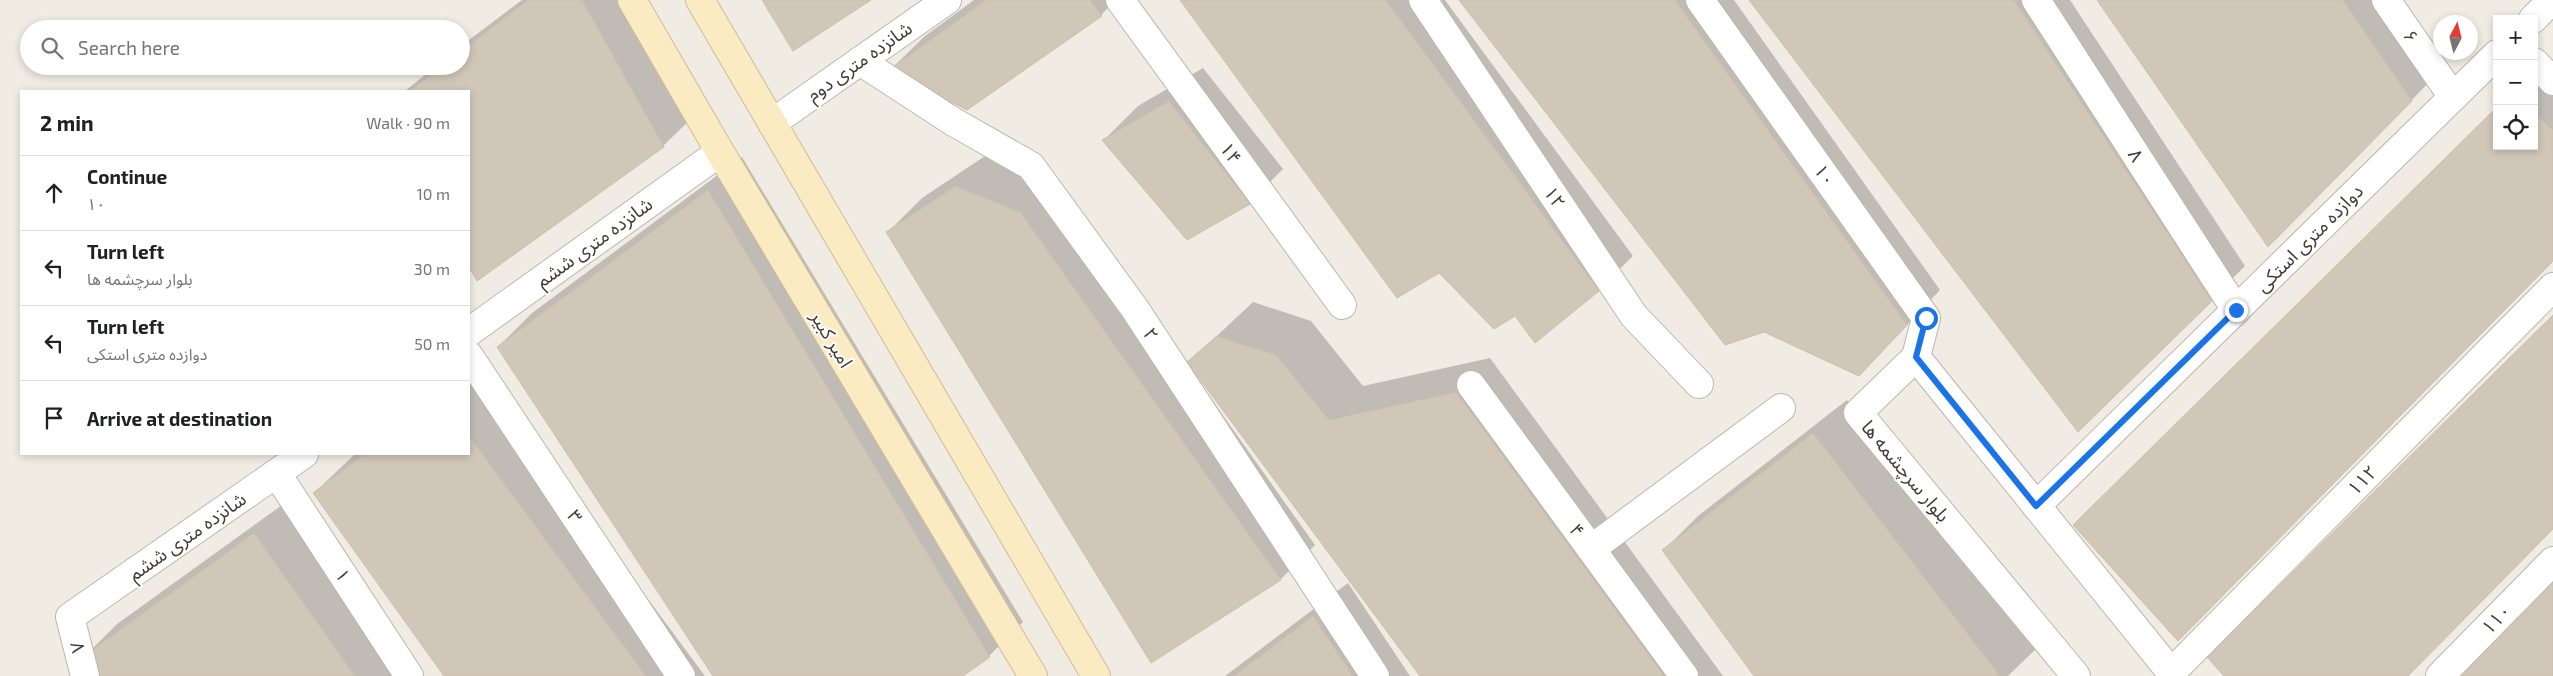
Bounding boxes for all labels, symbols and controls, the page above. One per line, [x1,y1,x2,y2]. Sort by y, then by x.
north arrow [2433,15,2478,60]
map controls [2493,15,2538,150]
button: + [2493,15,2538,60]
street label: شانزده متری دوم [802,16,918,109]
search box [20,20,470,75]
street label: ۶ [2399,25,2424,47]
icon: search [38,34,66,62]
text: Search here [78,36,180,59]
button: − [2493,60,2538,105]
button: locate [2493,105,2538,150]
text: 2 min [40,110,94,135]
text: Walk · 90 m [366,113,450,132]
street label: ۱۴ [1216,137,1247,168]
street label: ۸ [2124,144,2149,166]
street label: ۱۰ [1810,159,1841,190]
text: Continue [87,165,167,188]
icon: ahead [40,179,68,207]
street label: دوازده متری استکی [2250,179,2368,297]
street label: ۱۲ [1540,181,1571,212]
text: 10 m [416,184,450,203]
street label: شانزده متری ششم [531,192,659,295]
text: ۱۰ [87,194,105,213]
text: Turn left [87,240,164,263]
icon: left [40,254,68,282]
text: 30 m [414,259,450,278]
text: بلوار سرچشمه ها [87,269,193,288]
route end [2225,299,2248,322]
street label: امیر کبیر [805,305,858,372]
route start [1915,307,1938,330]
text: Turn left [87,315,164,338]
street label: ۲ [1139,323,1164,345]
icon: left [40,329,68,357]
text: 50 m [414,334,450,353]
text: دوازده متری استکی [87,344,207,363]
icon: arrive [40,404,68,432]
text: Arrive at destination [87,407,272,430]
street label: بلوار سرچشمه ها [1856,415,1955,527]
street label: ۱۱۲ [2342,460,2381,499]
street label: شانزده متری ششم [123,486,252,588]
street label: ۳ [563,505,588,527]
street label: ۴ [1565,519,1590,541]
street label: ۱ [331,564,356,586]
street label: ۱۱۰ [2476,599,2515,638]
street label: ۸ [66,639,91,655]

